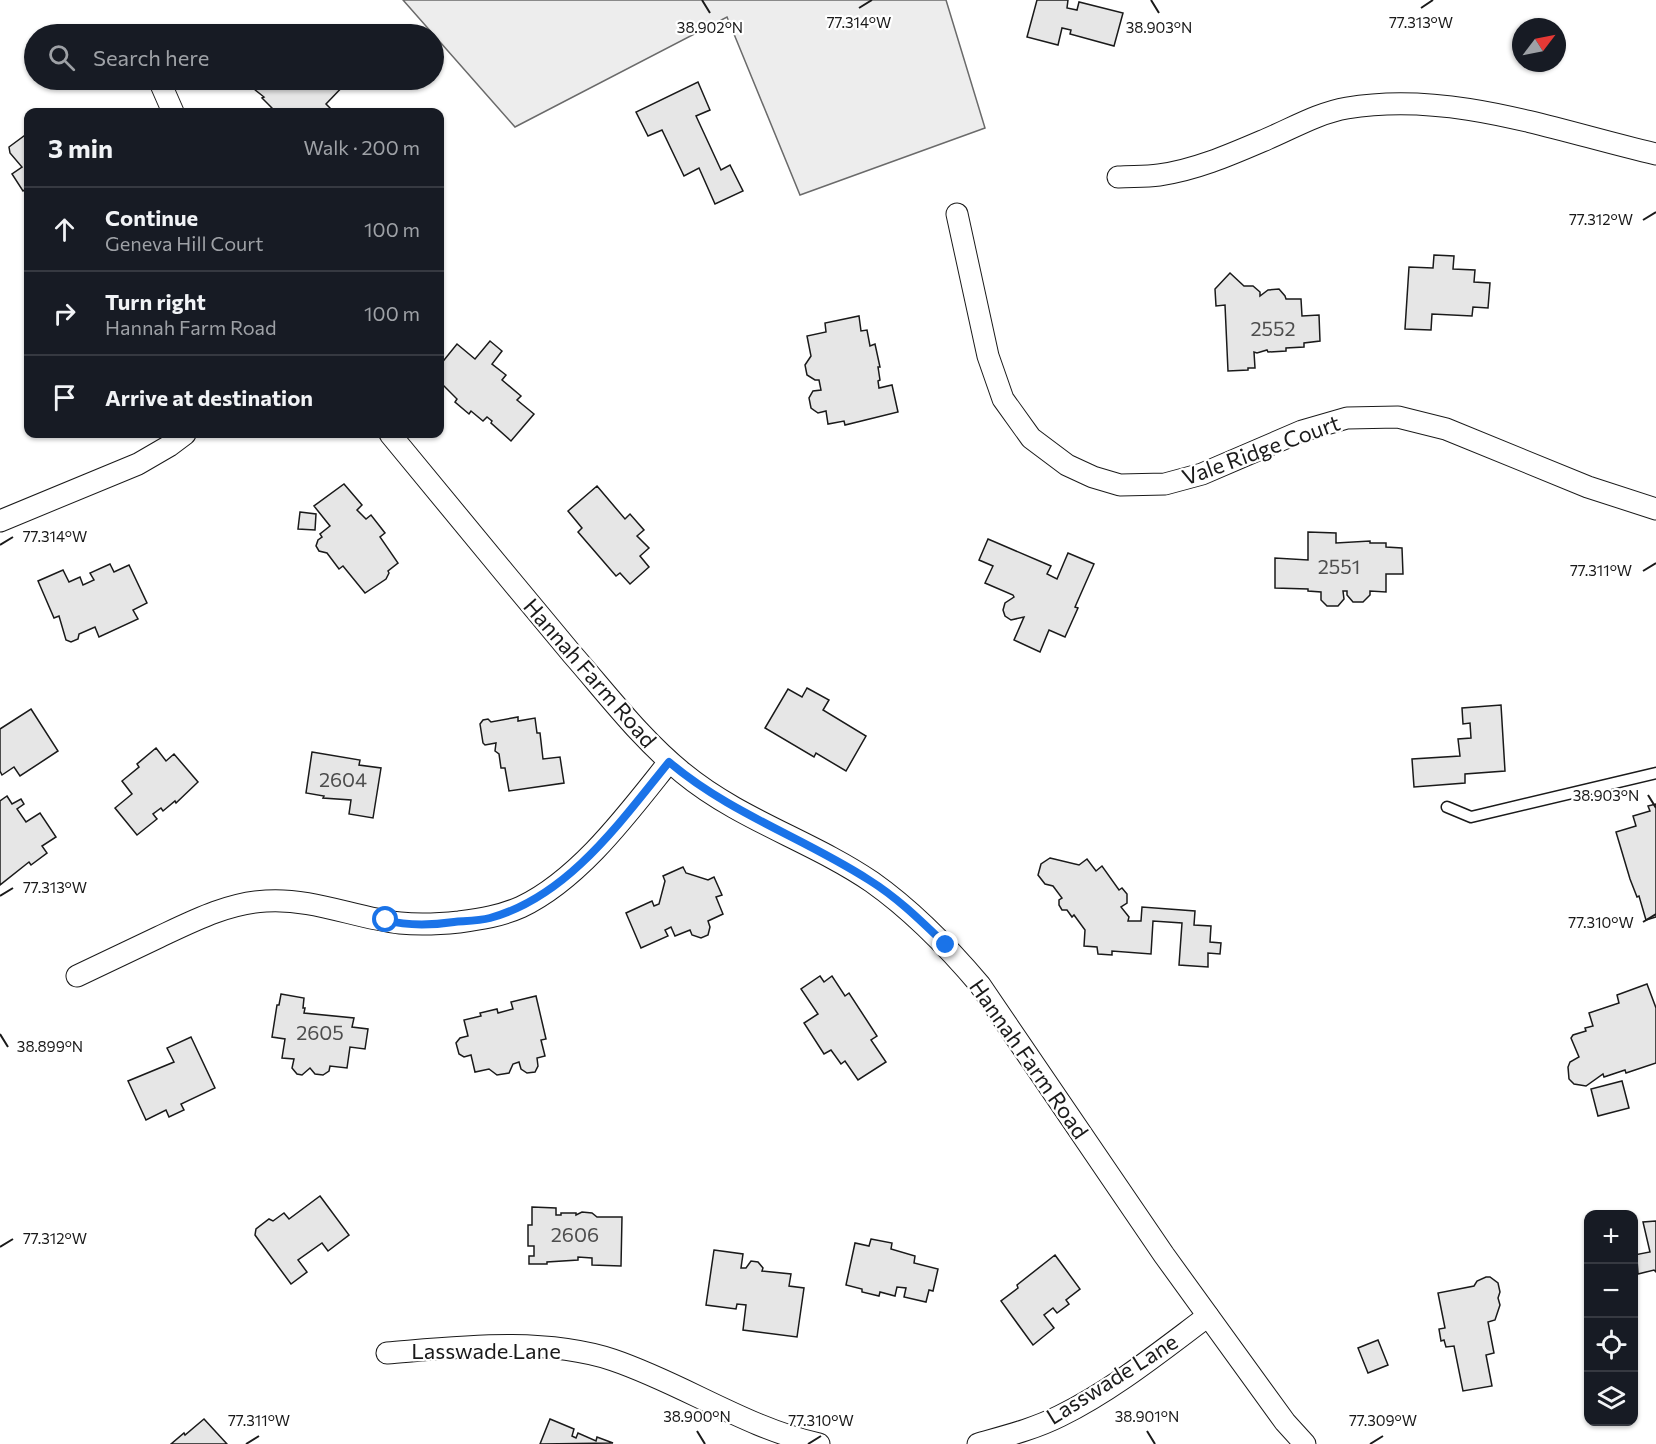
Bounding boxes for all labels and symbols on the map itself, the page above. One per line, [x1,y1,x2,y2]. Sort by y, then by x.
text: 77.314°W [827,13,891,31]
text: 77.313°W [1389,13,1453,31]
text: 38.902°N [677,18,743,36]
text: 38.903°N [1126,18,1192,36]
north arrow [1512,18,1566,72]
text: 77.312°W [1569,210,1633,228]
house number: 2552 [1250,316,1296,340]
street label: Vale Ridge Court [1178,408,1343,491]
text: 77.314°W [23,527,87,545]
house number: 2551 [1318,554,1360,578]
text: 77.311°W [1570,561,1632,579]
street label: Hannah Farm Road [518,593,662,753]
house number: 2604 [319,767,367,791]
text: 38.903°N [1573,786,1639,804]
text: 77.313°W [23,878,87,896]
route start [372,906,398,932]
text: 77.310°W [1568,913,1634,931]
route end [932,931,958,957]
street label: Hannah Farm Road [964,974,1095,1144]
house number: 2605 [296,1020,344,1044]
text: 38.899°N [17,1037,83,1055]
house number: 2606 [551,1222,599,1246]
text: 77.312°W [23,1229,87,1247]
street label: Lasswade Lane [1041,1327,1182,1430]
street label: Lasswade Lane [411,1337,561,1364]
text: 38.900°N [663,1407,731,1425]
text: 38.901°N [1115,1407,1179,1425]
text: 77.311°W [228,1411,290,1429]
text: 77.310°W [788,1411,854,1429]
text: 77.309°W [1349,1411,1417,1429]

